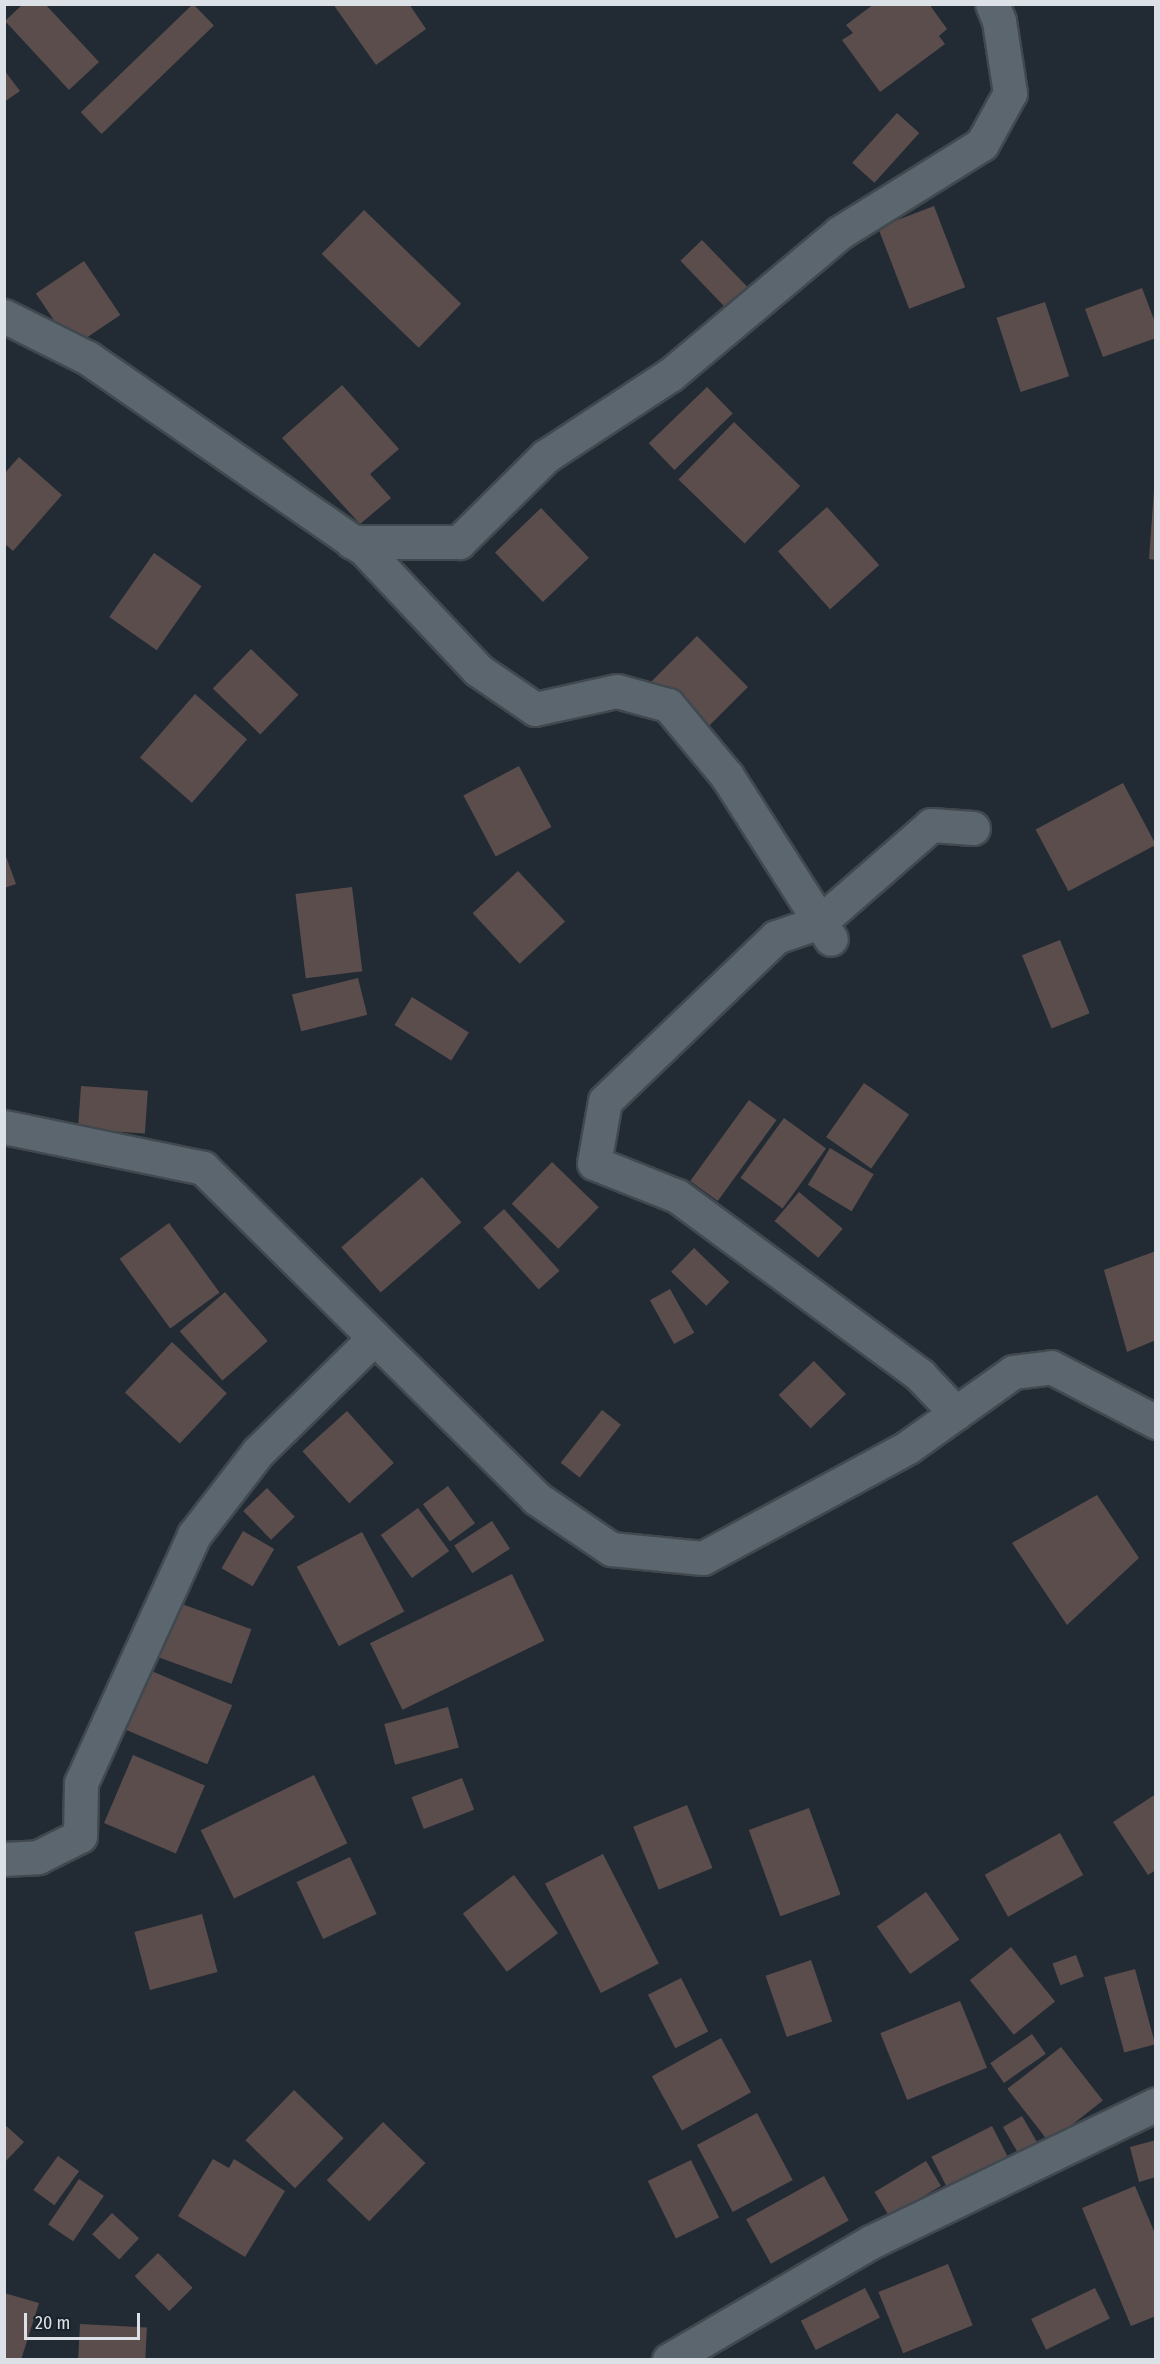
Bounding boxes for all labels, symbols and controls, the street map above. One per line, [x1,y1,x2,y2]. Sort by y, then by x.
scale bar [27,2301,142,2339]
text: 20 m [35,2312,70,2334]

